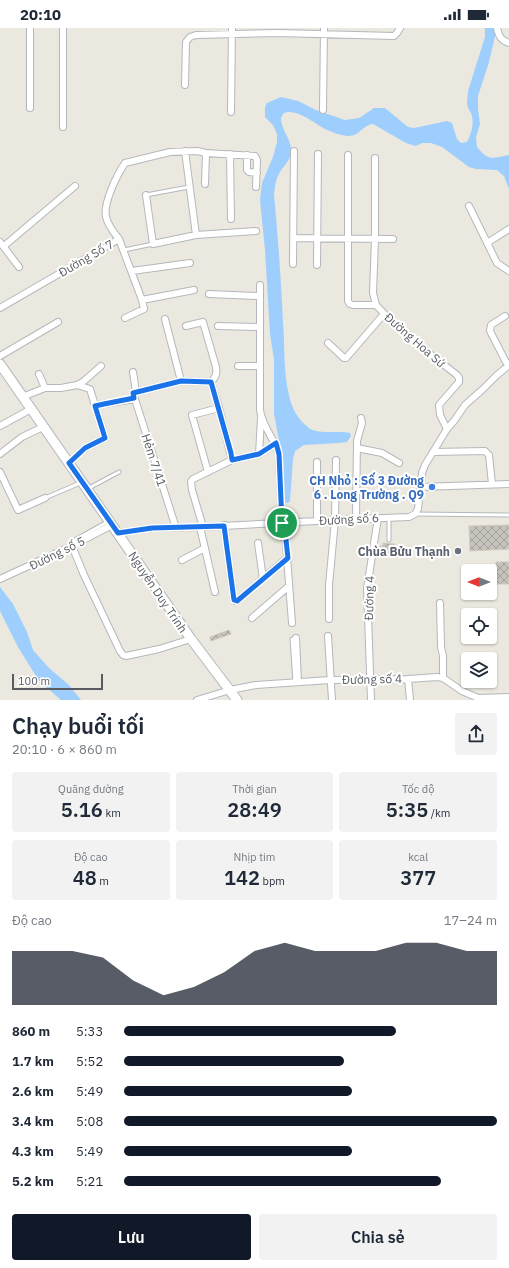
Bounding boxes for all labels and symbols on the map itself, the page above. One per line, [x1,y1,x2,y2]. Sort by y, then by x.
street label: Đường Số 7 [56,236,116,280]
street label: Đường Hoa Sứ [381,309,449,371]
street label: Hẻm 7/41 [138,432,170,488]
place label: CH Nhỏ : Số 3 Đường 6 . Long Trường . Q9 [309,472,424,502]
marker: CH Nhỏ : Số 3 Đường 6 . Long Trường . Q9 [427,482,437,492]
pin [265,506,299,540]
street label: Đường số 6 [319,510,379,528]
street label: Đường số 5 [27,533,87,573]
place label: Chùa Bửu Thạnh [358,544,450,559]
marker: Chùa Bửu Thạnh [453,546,463,556]
street label: Nguyễn Duy Trinh [125,549,191,635]
north arrow [461,564,497,600]
street label: Đường 4 [361,575,377,621]
street label: Đường số 4 [342,671,402,687]
scale bar [12,672,103,691]

